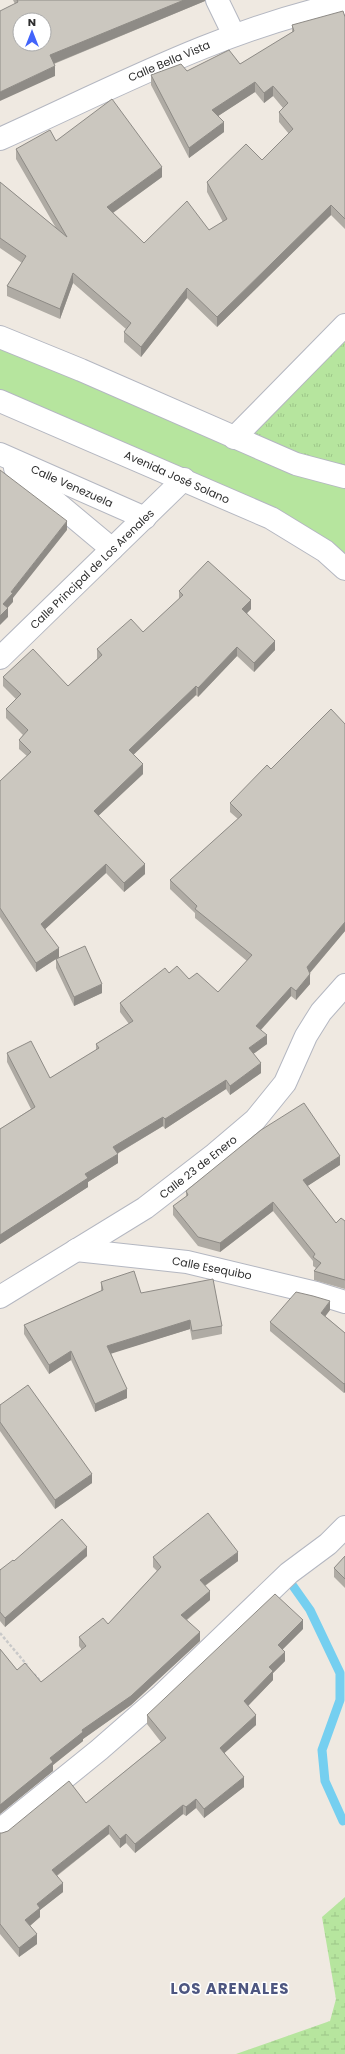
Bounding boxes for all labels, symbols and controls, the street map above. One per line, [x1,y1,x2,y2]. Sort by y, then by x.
north arrow [12,12,52,52]
text: N [28,14,36,30]
street label: Calle Bella Vista [125,36,213,86]
street label: Avenida José Solano [122,446,232,508]
street label: Calle Venezuela [28,461,116,511]
street label: Calle Principal de Los Arenales [26,505,158,633]
street label: Calle 23 de Enero [156,1132,240,1202]
street label: Calle Esequibo [171,1252,253,1284]
district label: LOS ARENALES [170,1978,290,1999]

